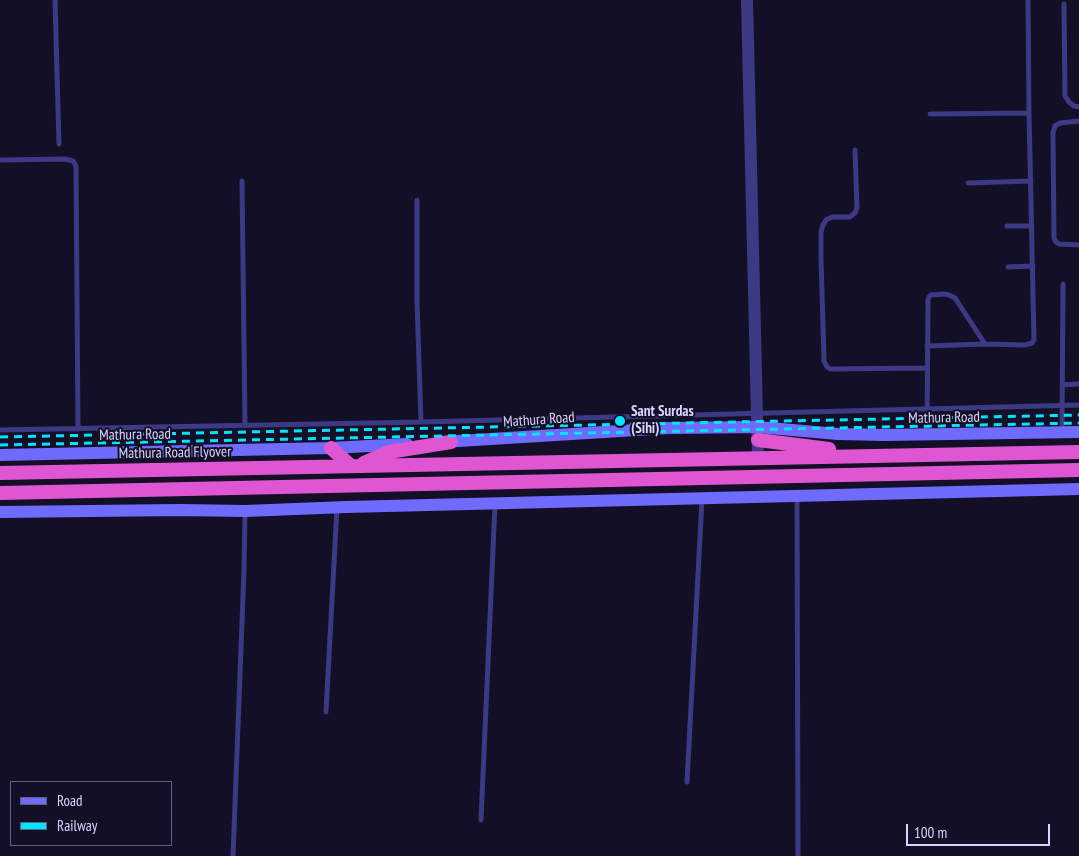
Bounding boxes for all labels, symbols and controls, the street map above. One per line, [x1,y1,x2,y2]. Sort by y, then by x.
place label: Sant Surdas (Sihi) [631,403,694,438]
street label: Mathura Road [908,408,980,428]
street label: Mathura Road [503,409,575,431]
marker: Sant Surdas (Sihi) [613,414,627,428]
street label: Mathura Road [99,425,171,445]
street label: Mathura Road Flyover [119,443,231,463]
legend [10,781,172,846]
text: Road [57,791,83,810]
scale bar [909,814,1053,846]
text: Railway [57,816,97,835]
text: 100 m [914,823,947,842]

